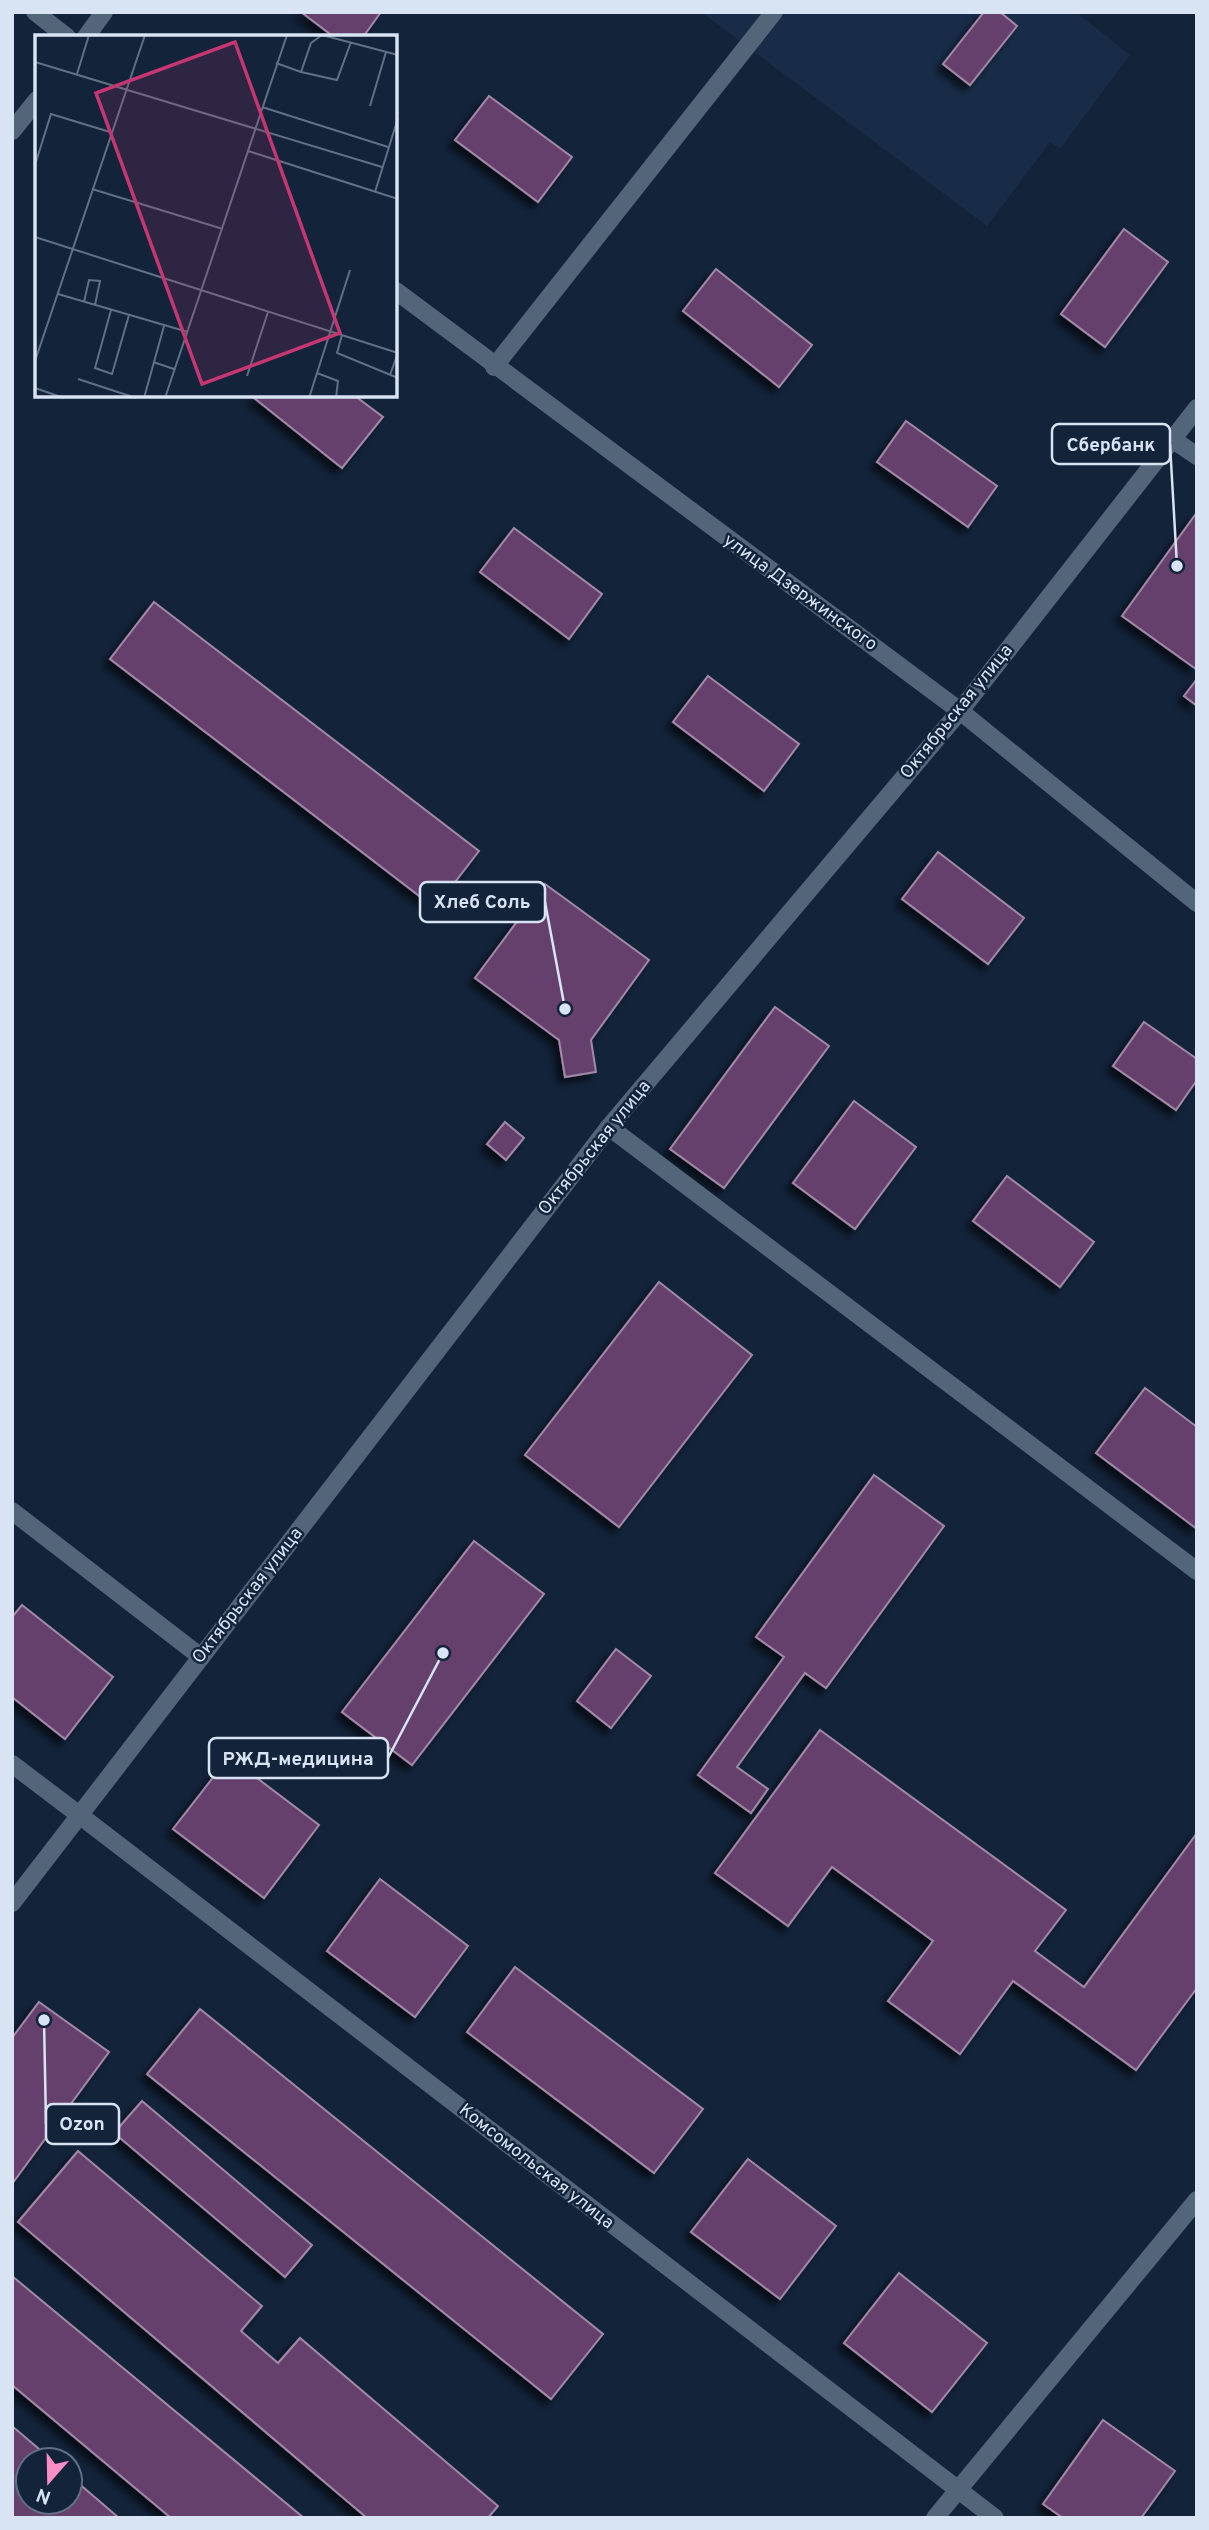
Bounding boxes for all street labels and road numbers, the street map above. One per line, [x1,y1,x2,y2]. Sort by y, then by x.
street label: улица Дзержинского [718,529,882,657]
street label: Октябрьская улица [896,640,1018,784]
street label: Октябрьская улица [534,1076,656,1220]
street label: Октябрьская улица [188,1523,308,1669]
street label: Комсомольская улица [454,2099,618,2235]

